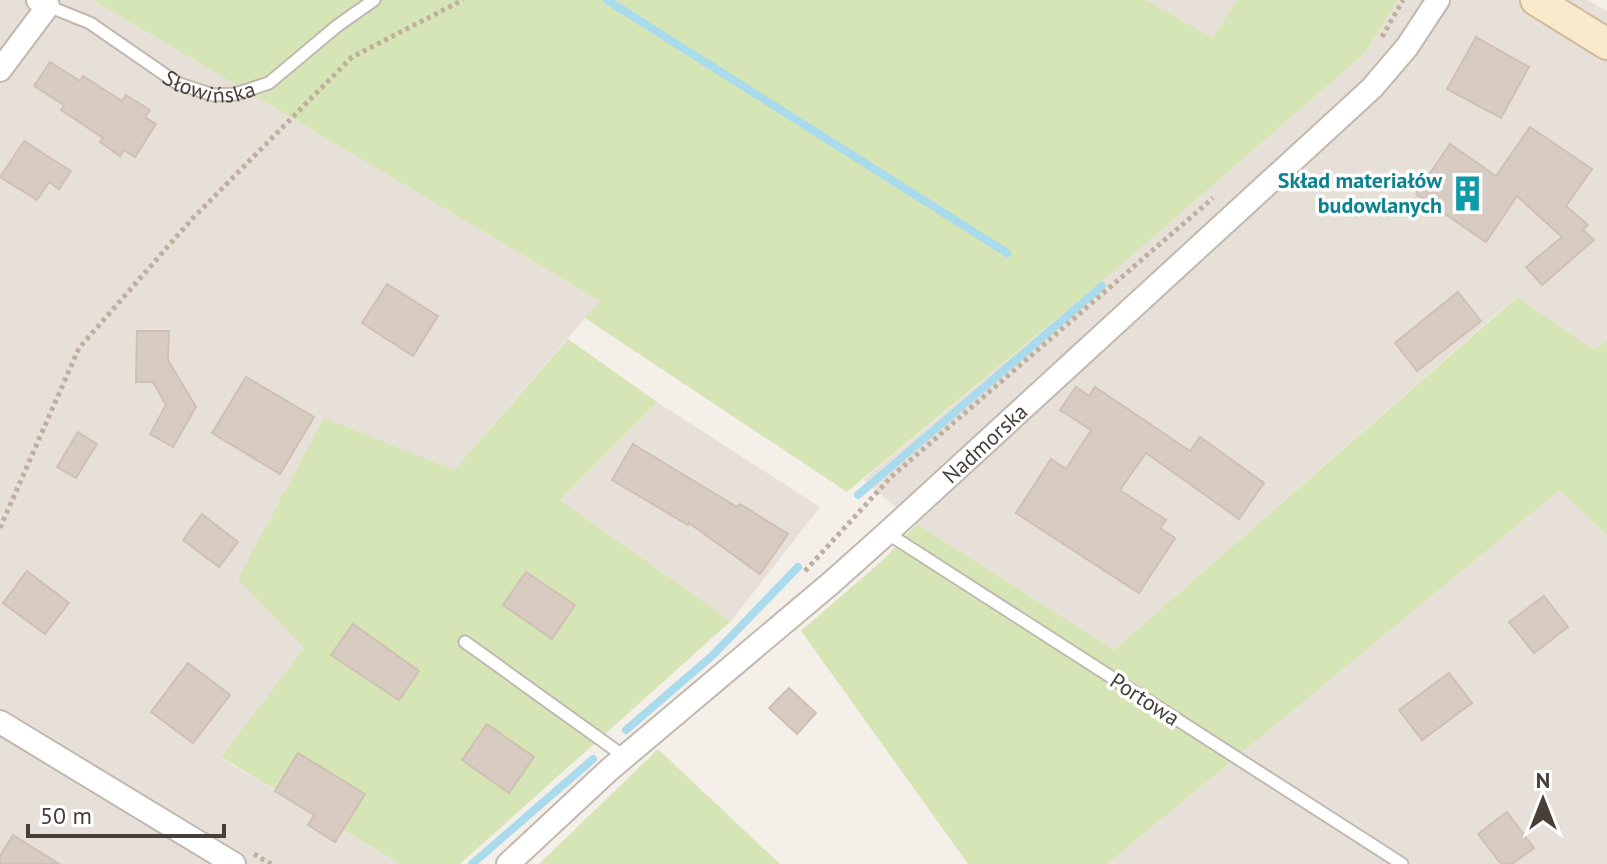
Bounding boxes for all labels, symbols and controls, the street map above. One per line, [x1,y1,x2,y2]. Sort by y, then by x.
street label: Słowińska [157,63,259,109]
place label: Skład materiałów budowlanych [1278,166,1443,219]
building icon: Skład materiałów budowlanych [1449,174,1487,212]
street label: Nadmorska [936,397,1033,489]
street label: Portowa [1105,666,1185,732]
north arrow [1503,760,1583,840]
text: N [1536,766,1550,794]
scale bar [28,788,224,838]
text: 50 m [40,800,92,831]

